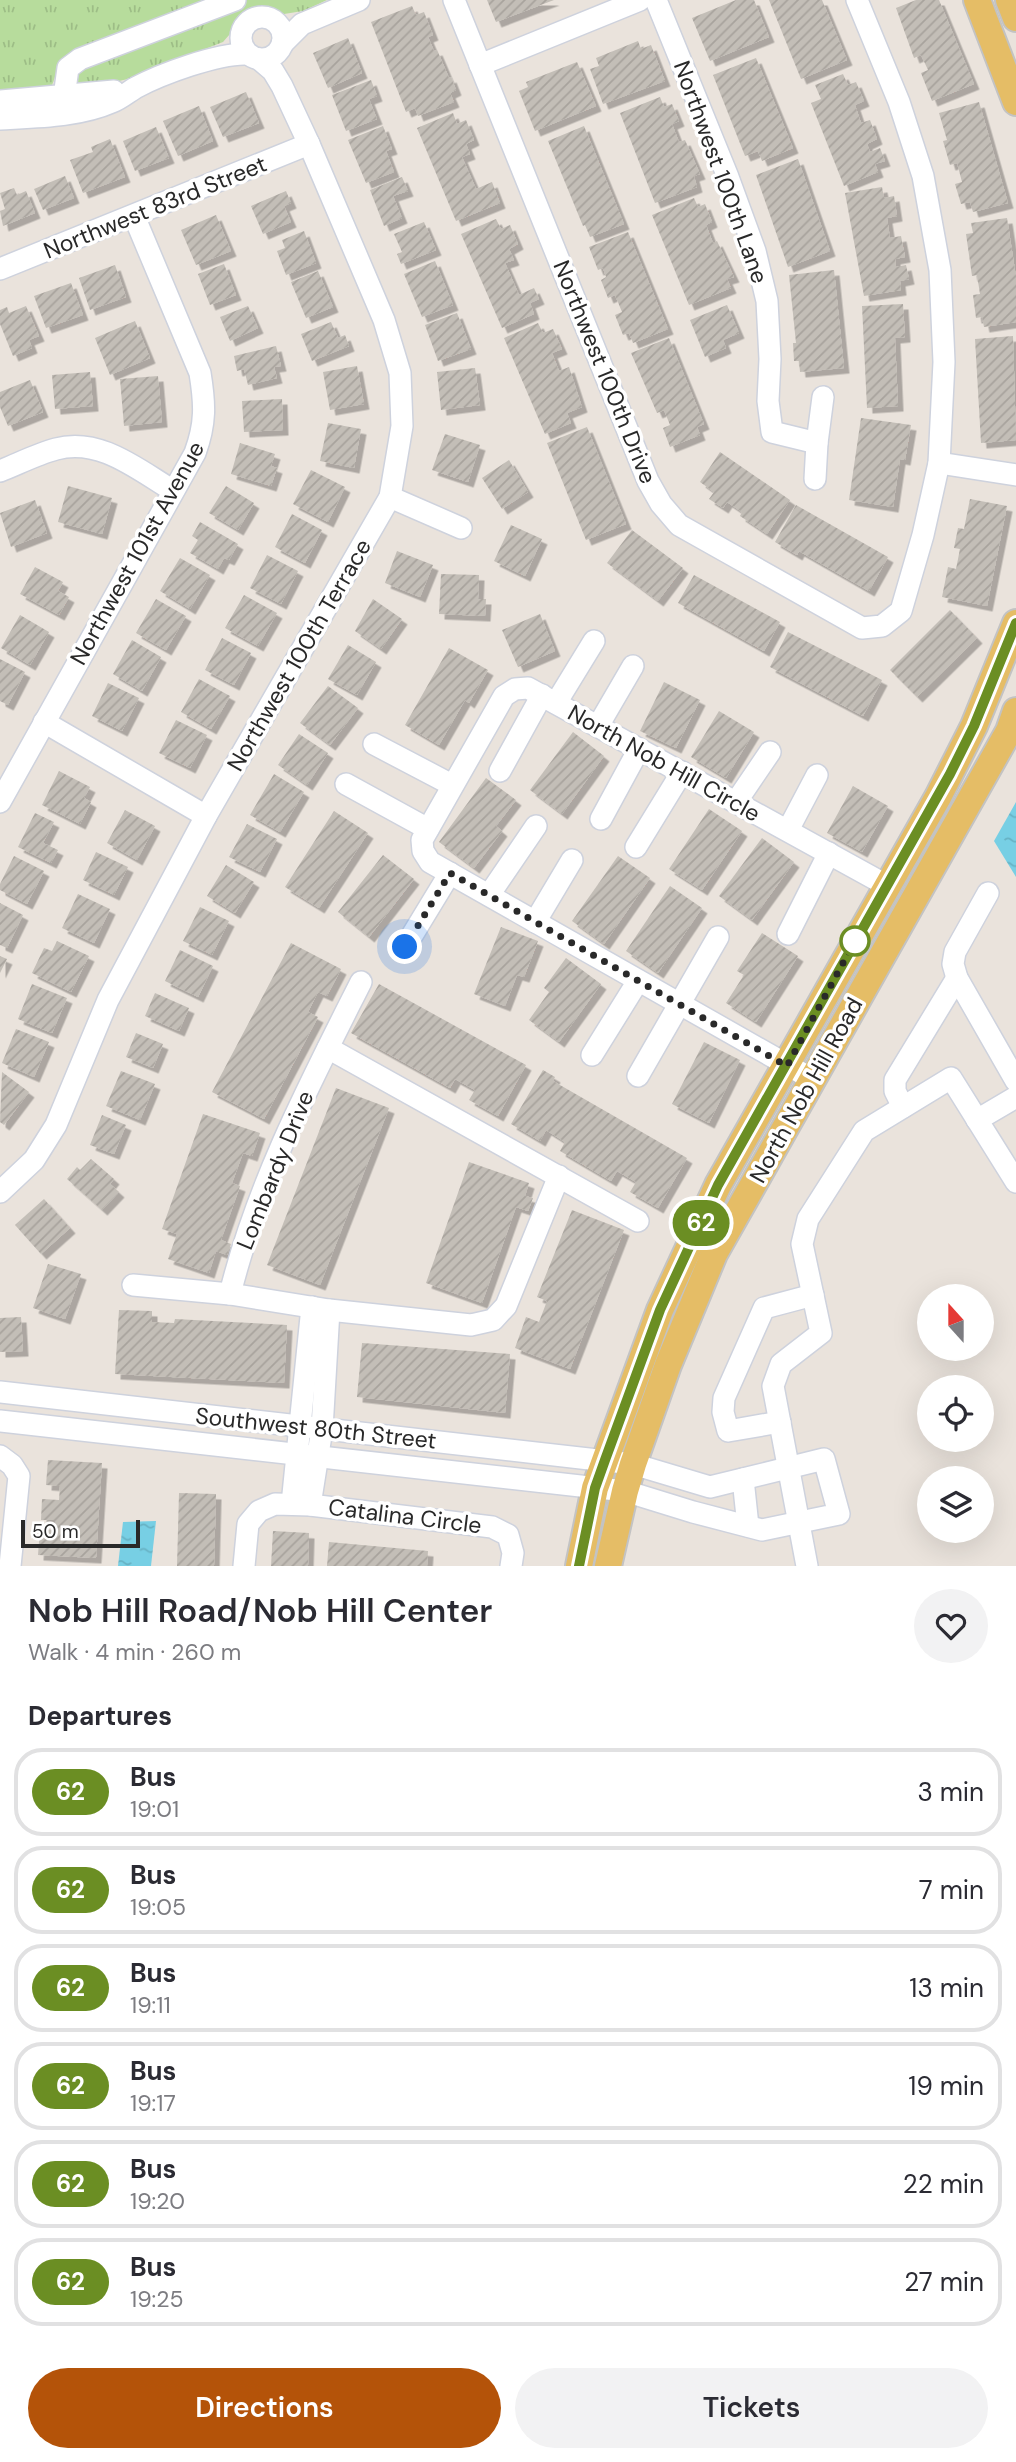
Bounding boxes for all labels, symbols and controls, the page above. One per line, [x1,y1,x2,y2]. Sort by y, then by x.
street label: Northwest 100th Lane [667,57,775,287]
street label: Northwest 83rd Street [39,149,271,265]
street label: Northwest 100th Drive [546,256,664,488]
street label: Northwest 101st Avenue [63,436,211,670]
street label: Northwest 100th Terrace [220,533,378,777]
street label: North Nob Hill Circle [563,698,765,828]
unlabelled marker [840,926,870,956]
your location [387,929,422,964]
street label: North Nob Hill Road [743,992,869,1188]
street label: Lombardy Drive [230,1086,320,1254]
line badge: 62 [670,1200,732,1246]
text: 62 [687,1207,715,1238]
north arrow [917,1284,994,1362]
map controls [917,1284,994,1543]
button: locate [917,1375,994,1452]
street label: Southwest 80th Street [194,1400,438,1456]
button: layers [917,1466,994,1543]
street label: Catalina Circle [327,1492,483,1540]
scale bar [21,1517,140,1549]
text: 50 m [32,1519,79,1544]
text: Nob Hill Road/Nob Hill Center [28,1589,492,1632]
button: heart [914,1589,988,1663]
text: Walk · 4 min · 260 m [28,1637,241,1667]
text: Departures [28,1699,172,1733]
text: Bus [130,1760,176,1794]
text: 3 min [917,1775,984,1809]
text: 62 [56,1776,85,1807]
text: 19:01 [130,1794,179,1824]
text: Bus [130,1858,176,1892]
text: 7 min [919,1873,984,1907]
text: 62 [56,1874,85,1905]
text: 19:05 [130,1892,186,1922]
text: Bus [130,1956,176,1990]
text: 13 min [909,1971,984,2005]
text: 62 [56,1972,85,2003]
text: 19:11 [130,1990,171,2020]
text: Bus [130,2054,176,2088]
text: 19 min [908,2069,984,2103]
text: 62 [56,2070,85,2101]
text: 19:17 [130,2088,176,2118]
text: Bus [130,2152,176,2186]
text: 22 min [903,2167,984,2201]
text: 62 [56,2168,85,2199]
text: 19:20 [130,2186,185,2216]
text: Bus [130,2250,176,2284]
text: 27 min [904,2265,984,2299]
text: 62 [56,2266,85,2297]
text: 19:25 [130,2284,184,2314]
button: Directions [28,2368,501,2448]
button: Tickets [515,2368,988,2448]

